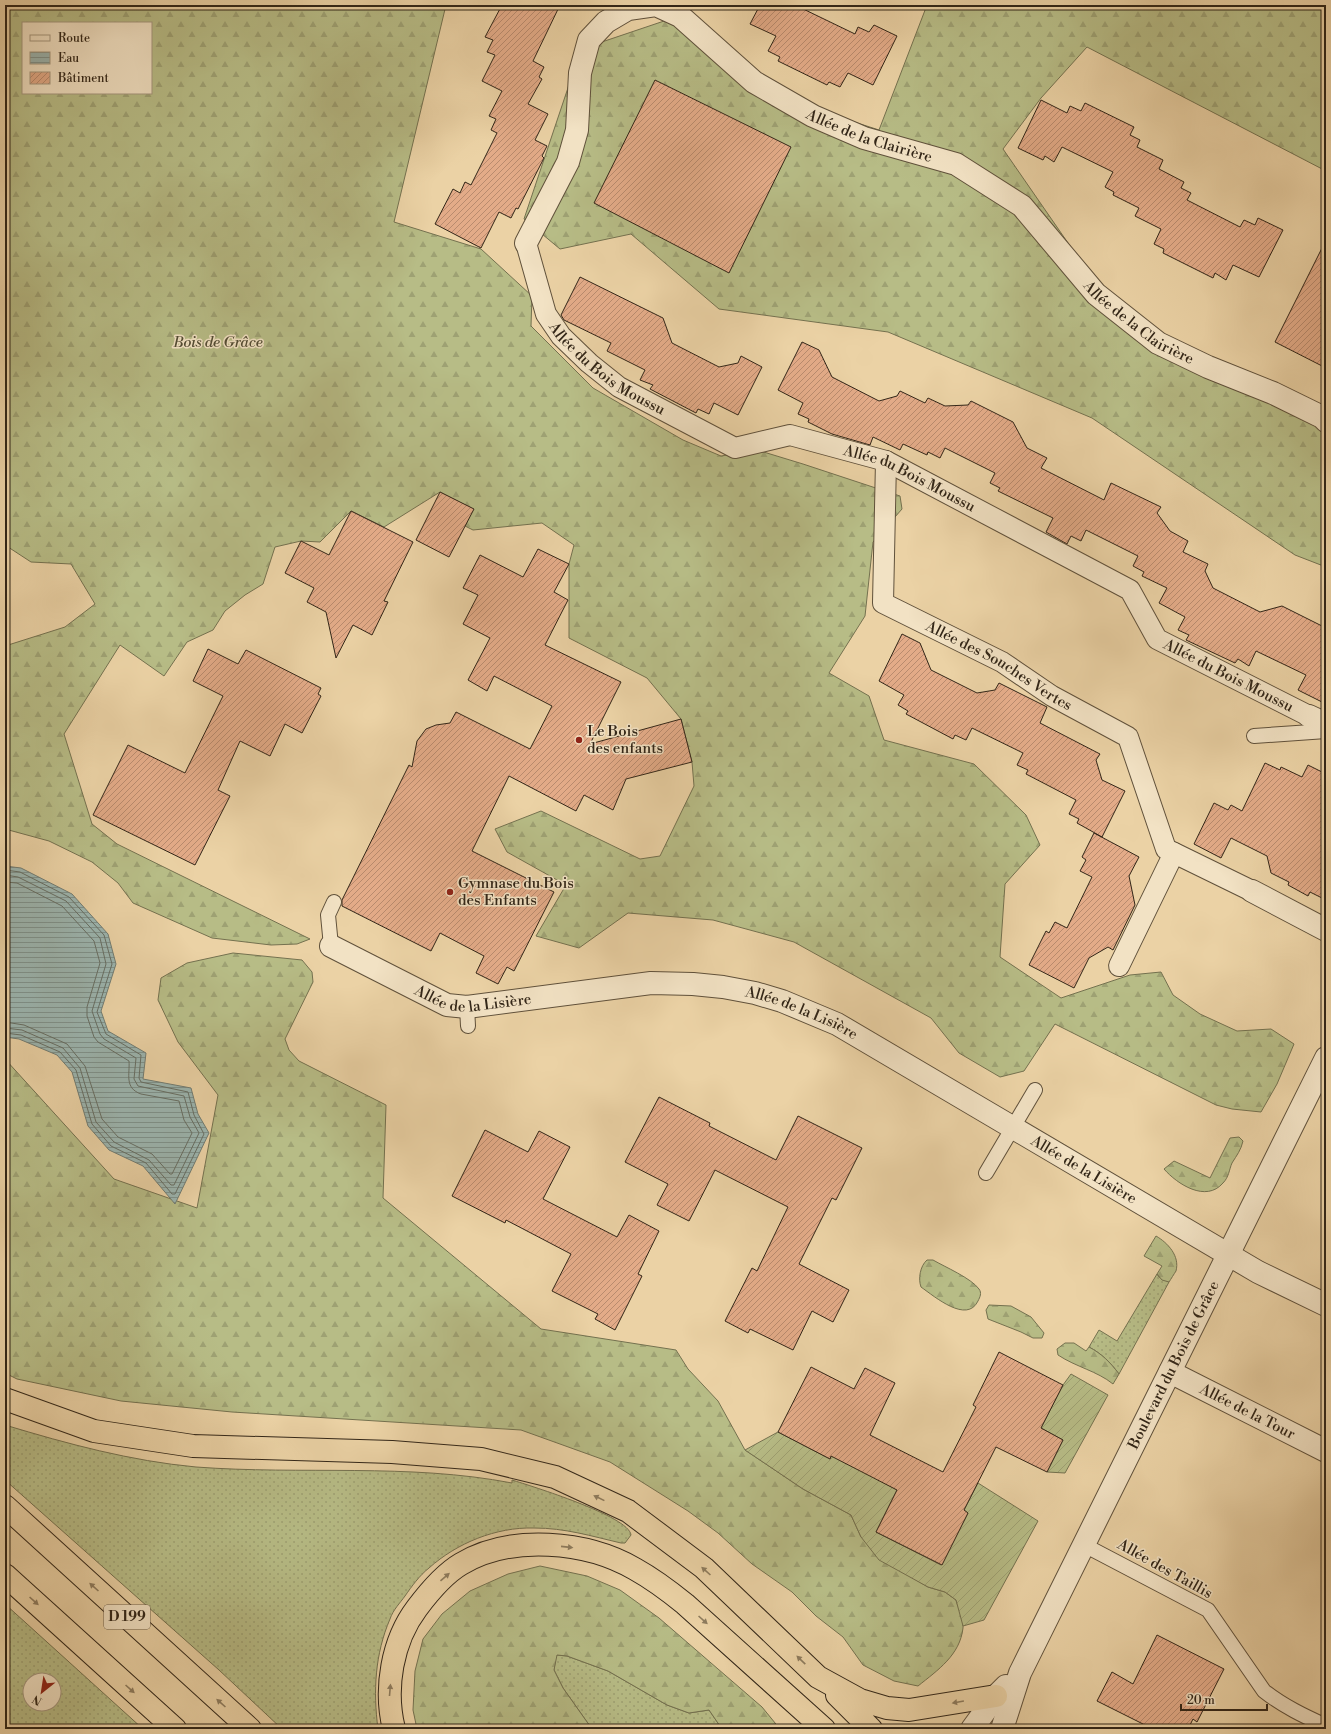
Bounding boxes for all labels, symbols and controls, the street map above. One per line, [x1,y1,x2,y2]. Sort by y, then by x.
legend [22,22,152,94]
text: Route [58,31,90,46]
text: Eau [58,51,79,66]
text: Bâtiment [57,71,109,86]
street label: Allée de la Clairière [802,104,935,166]
street label: Allée de la Clairière [1079,276,1197,368]
street label: Allée du Bois Moussu [544,317,669,419]
park label: Bois de Grâce [172,333,263,352]
street label: Allée du Bois Moussu [841,440,979,516]
street label: Allée des Souches Vertes [922,616,1076,715]
street label: Allée du Bois Moussu [1160,634,1297,716]
place label: Le Bois des enfants [587,722,663,758]
marker: Le Bois des enfants [574,735,584,745]
place label: Gymnase du Bois des Enfants [458,874,574,910]
marker: Gymnase du Bois des Enfants [445,887,455,897]
street label: Allée de la Lisière [411,980,532,1017]
street label: Allée de la Lisière [743,982,861,1044]
street label: Allée de la Lisière [1027,1130,1140,1208]
street label: Boulevard du Bois de Grâce [1123,1277,1223,1453]
street label: Allée de la Tour [1196,1379,1299,1444]
one-way arrow [593,1495,605,1501]
street label: Allée des Taillis [1113,1535,1216,1603]
one-way arrow [560,1543,573,1550]
one-way arrow [701,1566,711,1575]
one-way arrow [440,1573,450,1582]
one-way arrow [89,1582,99,1591]
one-way arrow [29,1597,39,1606]
road number: D 199 [104,1605,150,1629]
one-way arrow [698,1616,709,1625]
one-way arrow [796,1655,806,1665]
north arrow [22,1672,62,1712]
one-way arrow [125,1684,135,1693]
one-way arrow [387,1684,393,1696]
scale bar [1181,1686,1267,1712]
text: N [30,1691,45,1708]
text: 20 m [1187,1693,1215,1708]
one-way arrow [216,1698,226,1707]
one-way arrow [952,1699,964,1705]

